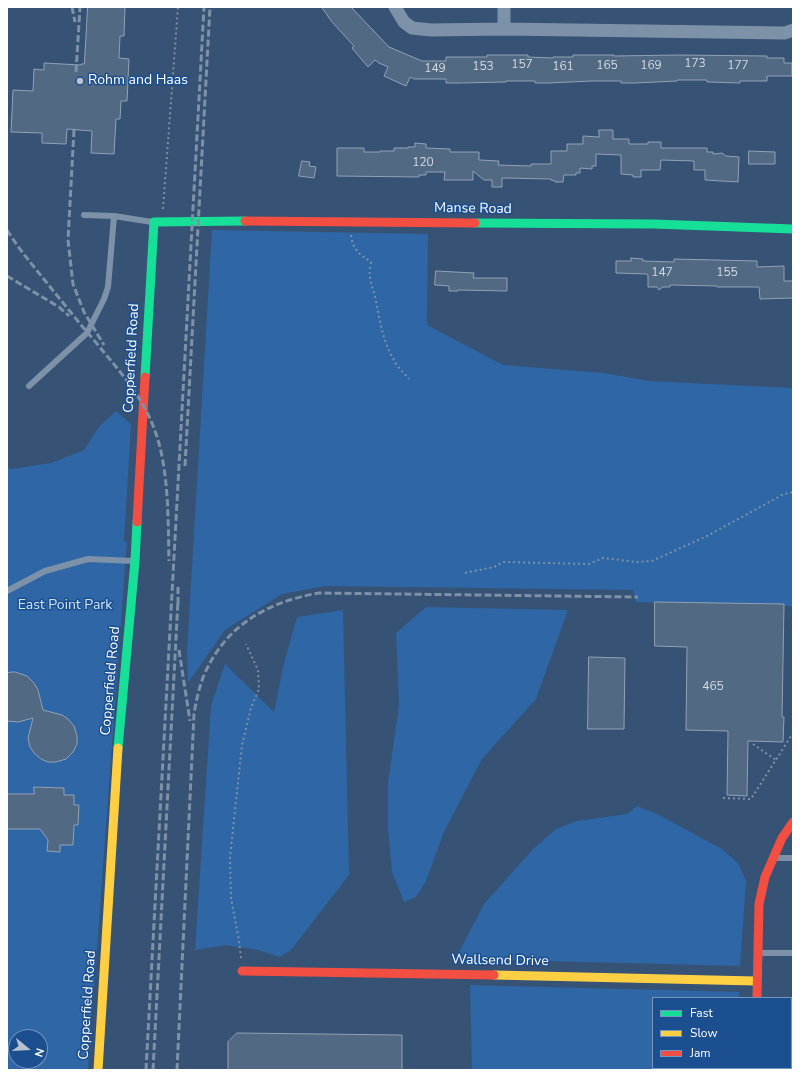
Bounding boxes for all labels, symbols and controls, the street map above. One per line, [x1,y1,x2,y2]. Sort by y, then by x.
house number: 173 [684,57,706,71]
house number: 157 [511,58,533,72]
house number: 165 [596,59,618,73]
house number: 169 [640,59,662,73]
house number: 177 [727,59,749,73]
house number: 153 [472,60,494,74]
house number: 161 [552,60,574,74]
house number: 149 [424,62,446,76]
place label: Rohm and Haas [88,73,188,89]
marker: Rohm and Haas [75,76,85,86]
house number: 120 [412,156,434,170]
street label: Manse Road [434,200,512,218]
house number: 147 [651,266,673,280]
house number: 155 [716,266,738,280]
street label: Copperfield Road [121,303,143,413]
park label: East Point Park [18,598,112,614]
street label: Copperfield Road [98,626,124,736]
house number: 465 [702,680,724,694]
street label: Copperfield Road [76,950,100,1060]
street label: Wallsend Drive [451,952,549,970]
legend [652,997,792,1069]
text: Fast [690,1005,713,1021]
text: Slow [690,1025,718,1041]
north arrow [8,1029,48,1069]
text: Jam [690,1045,711,1061]
text: N [31,1046,47,1059]

